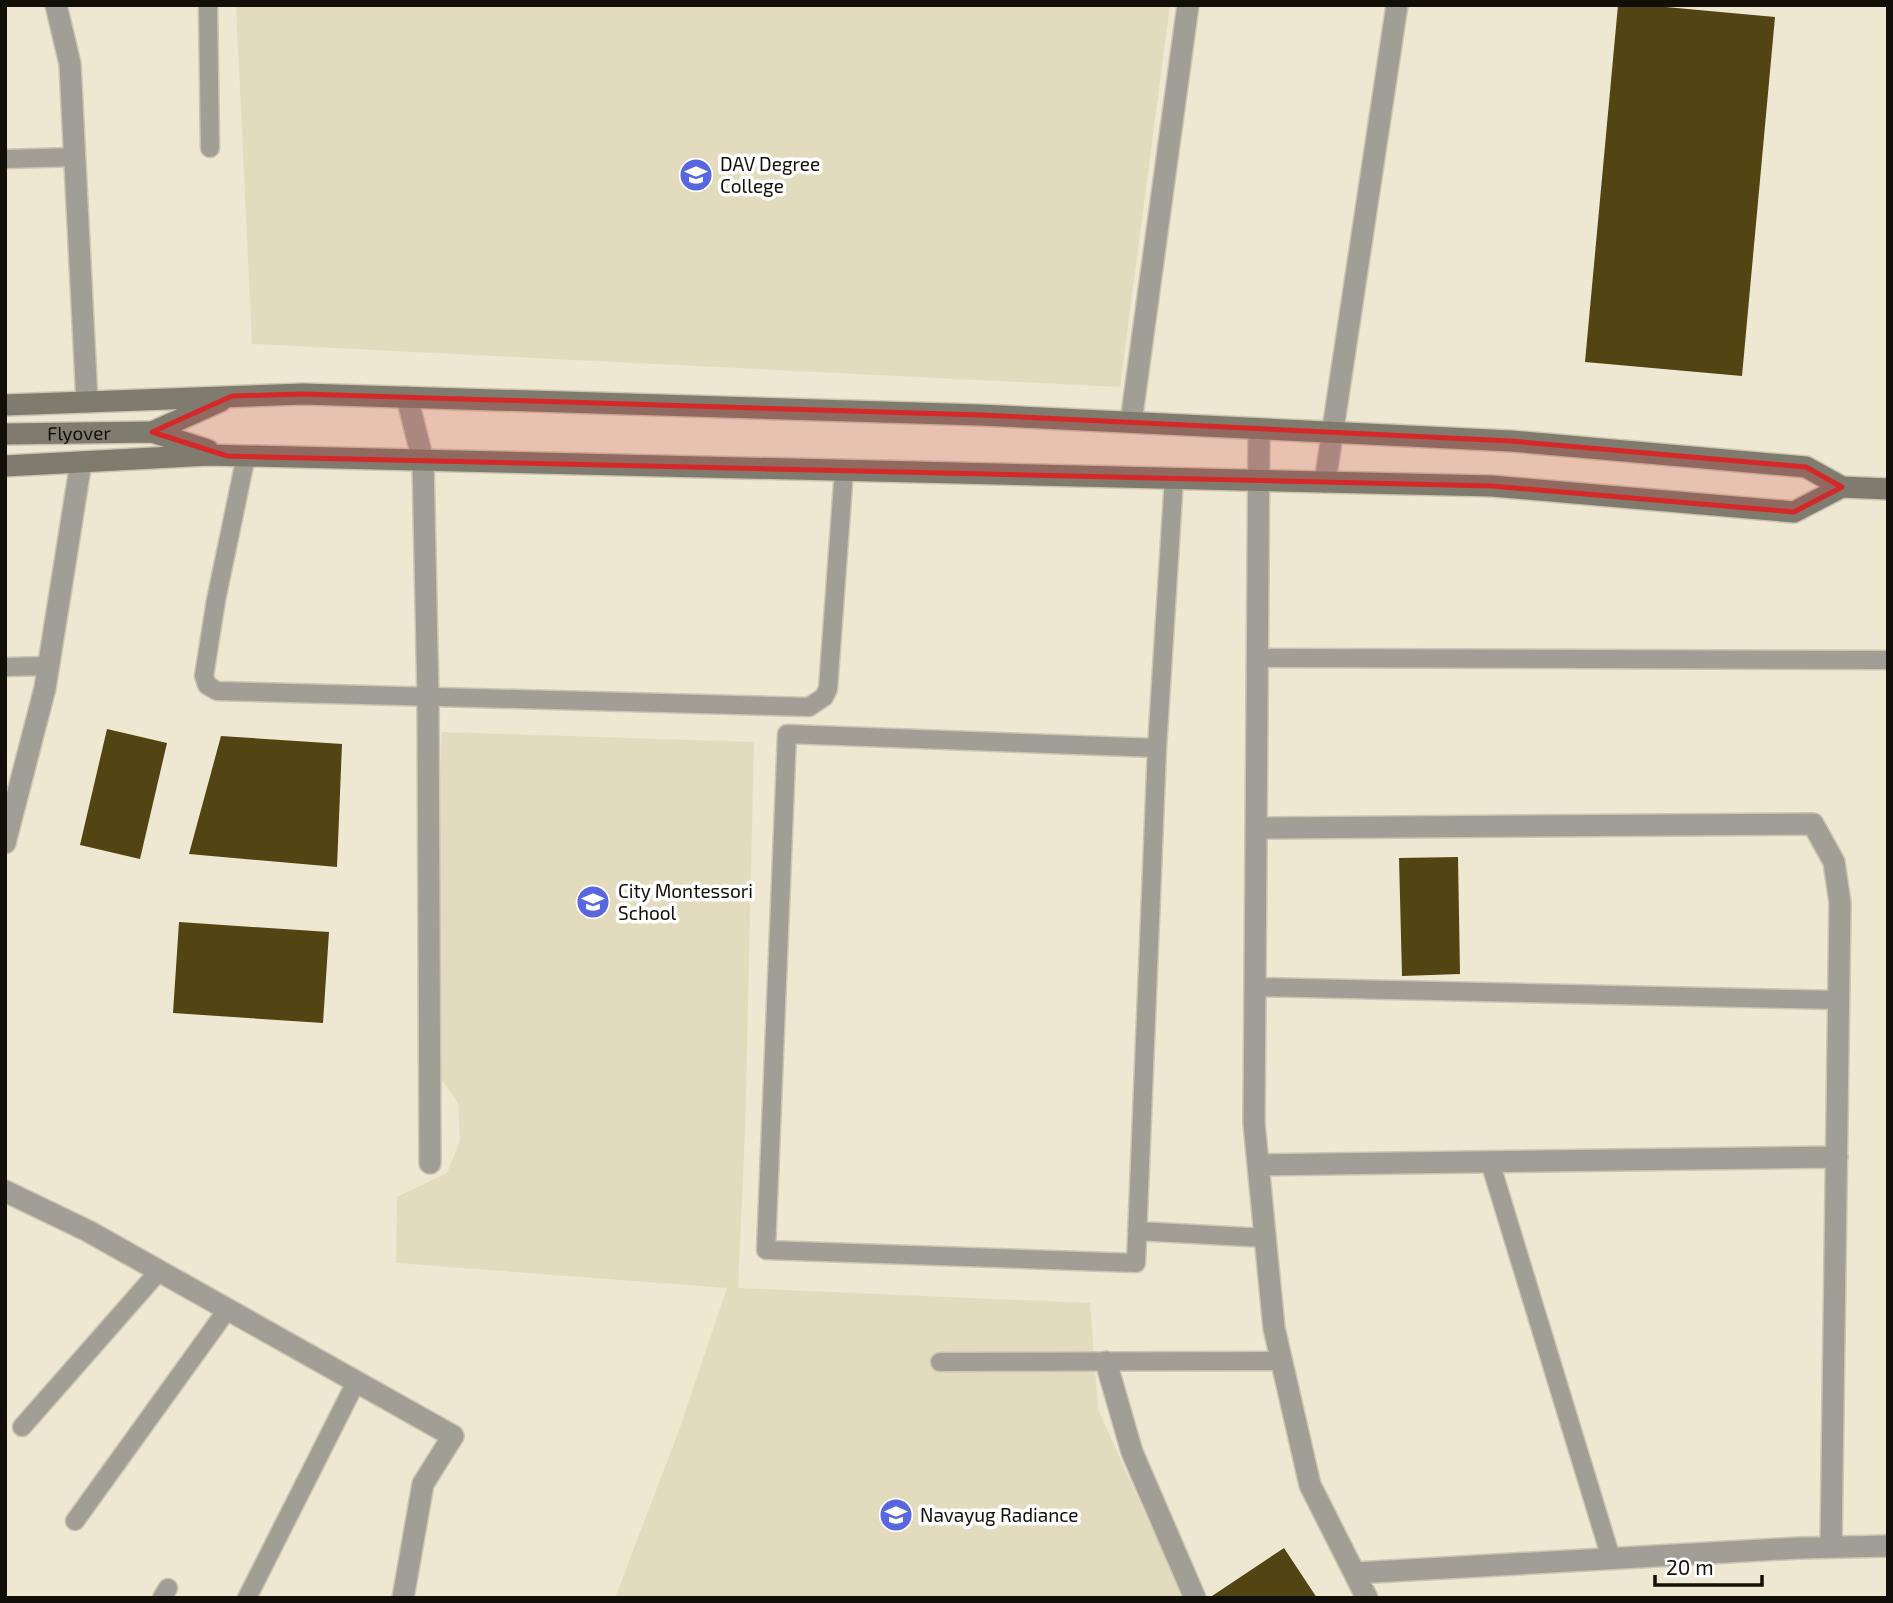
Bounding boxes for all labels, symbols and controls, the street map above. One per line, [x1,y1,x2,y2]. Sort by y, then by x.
place label: DAV Degree College [720,152,820,197]
school or university icon: DAV Degree College [677,156,715,194]
street label: Flyover [47,421,111,444]
place label: City Montessori School [618,879,753,924]
school or university icon: City Montessori School [574,883,612,921]
school or university icon: Navayug Radiance [877,1496,915,1534]
place label: Navayug Radiance [920,1503,1079,1526]
scale bar [1655,1544,1762,1588]
text: 20 m [1666,1554,1714,1579]

